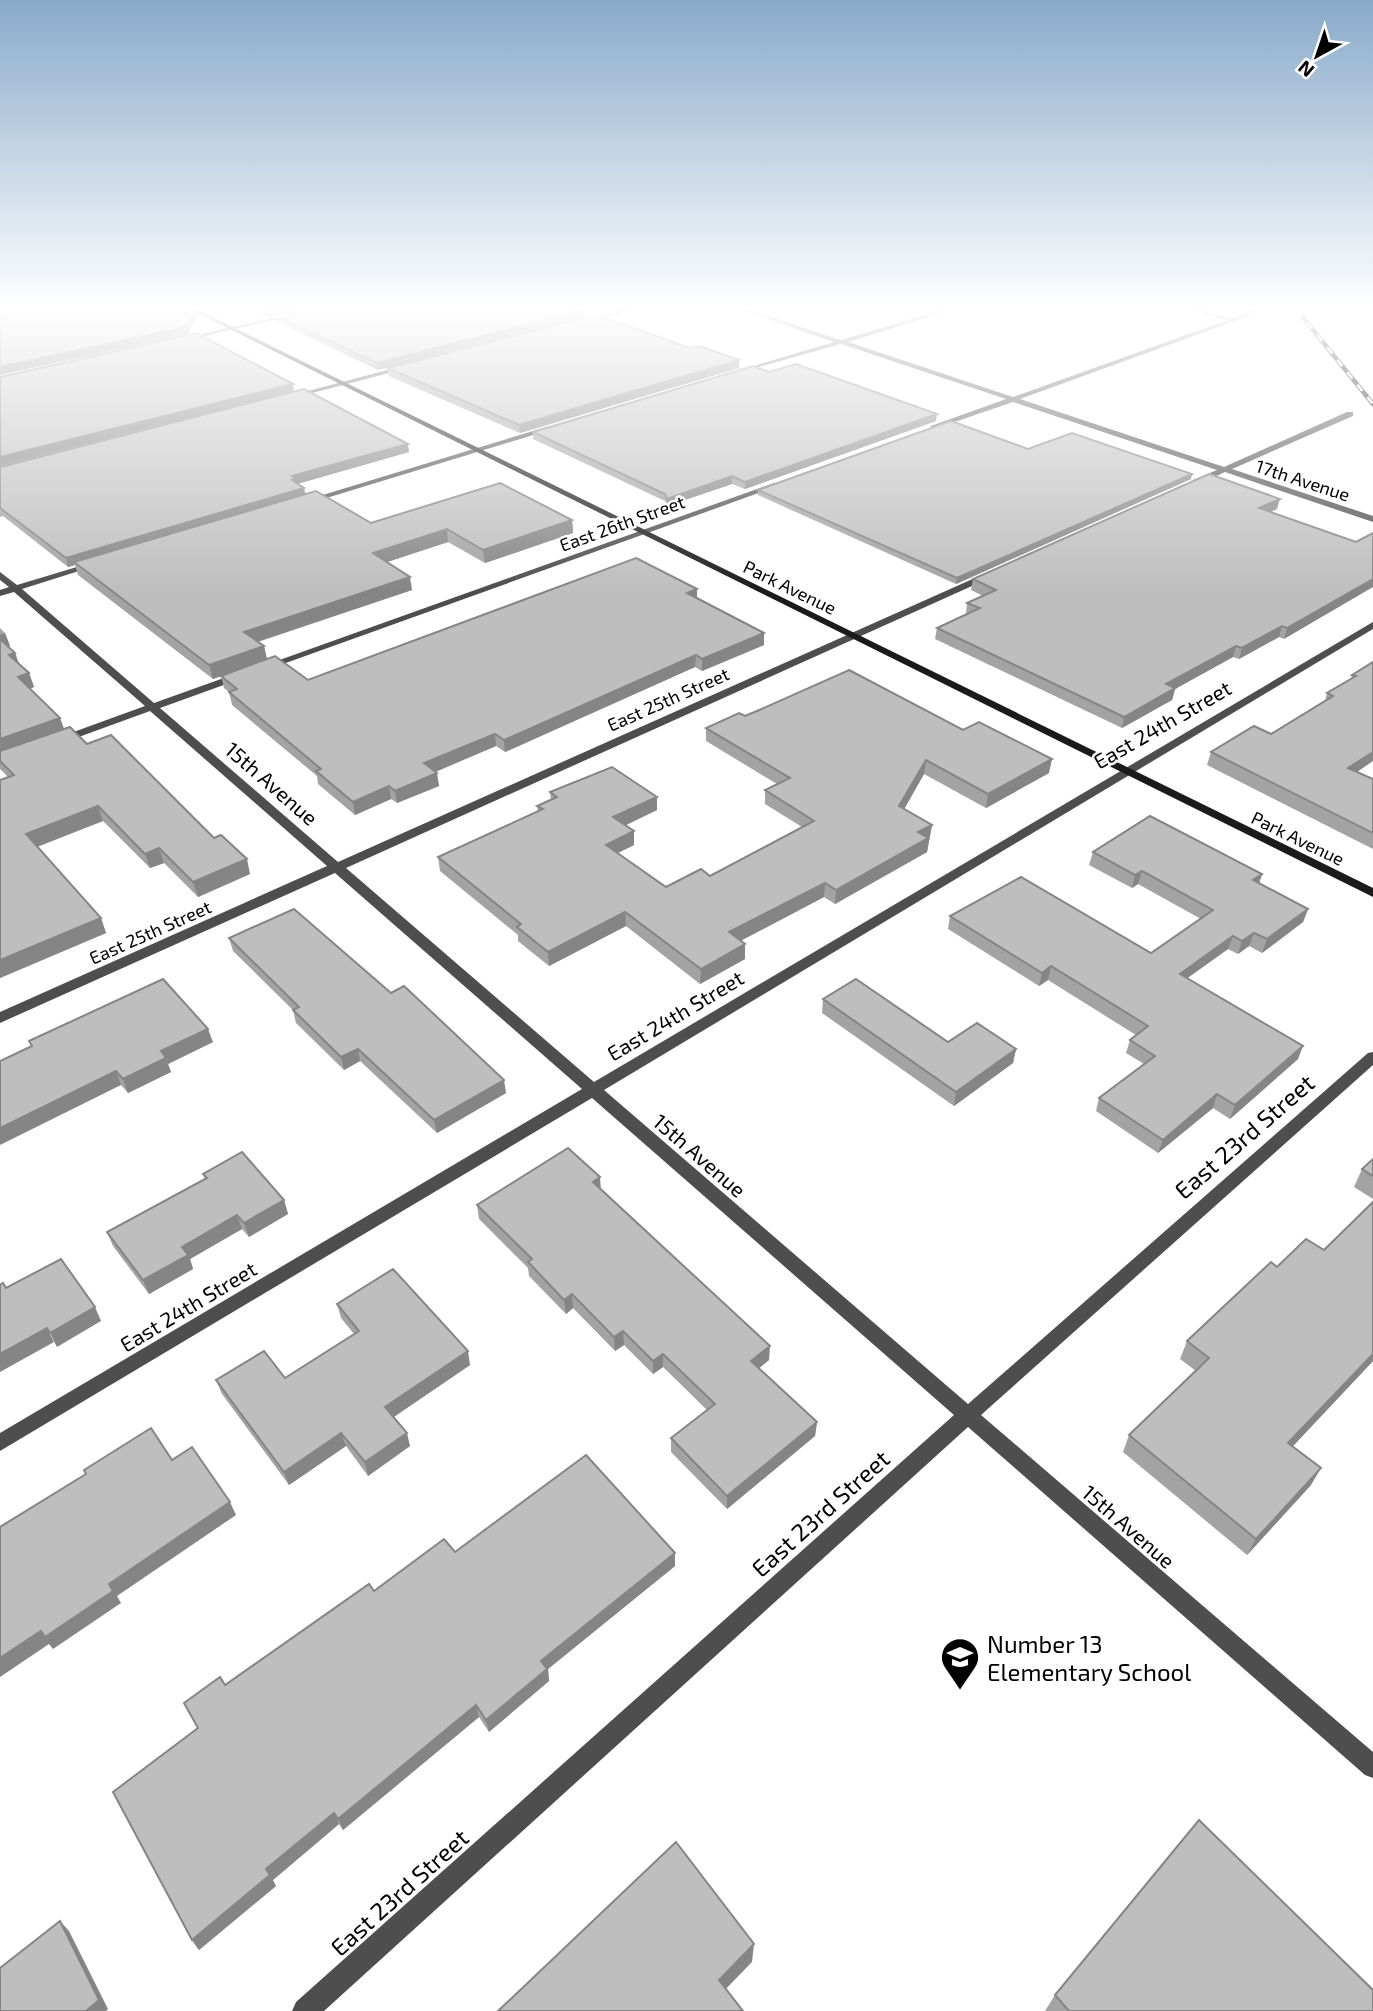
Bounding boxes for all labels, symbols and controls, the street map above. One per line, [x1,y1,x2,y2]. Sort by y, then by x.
north arrow [1282,21,1352,91]
text: N [1293,56,1318,83]
street label: 17th Avenue [1253,454,1353,506]
street label: East 26th Street [556,490,688,556]
street label: Park Avenue [740,555,840,619]
street label: East 25th Street [604,662,732,736]
street label: East 24th Street [1089,675,1235,773]
street label: 15th Avenue [221,736,323,830]
street label: Park Avenue [1248,806,1348,870]
street label: East 25th Street [86,895,214,969]
street label: East 24th Street [602,964,748,1066]
street label: East 23rd Street [1168,1068,1320,1204]
street label: 15th Avenue [649,1108,751,1202]
street label: East 24th Street [115,1255,261,1357]
street label: East 23rd Street [745,1444,895,1582]
street label: 15th Avenue [1078,1479,1180,1573]
place label: Number 13 Elementary School [987,1629,1191,1686]
school or university icon: Number 13 Elementary School [939,1636,981,1691]
street label: East 23rd Street [324,1823,474,1961]

